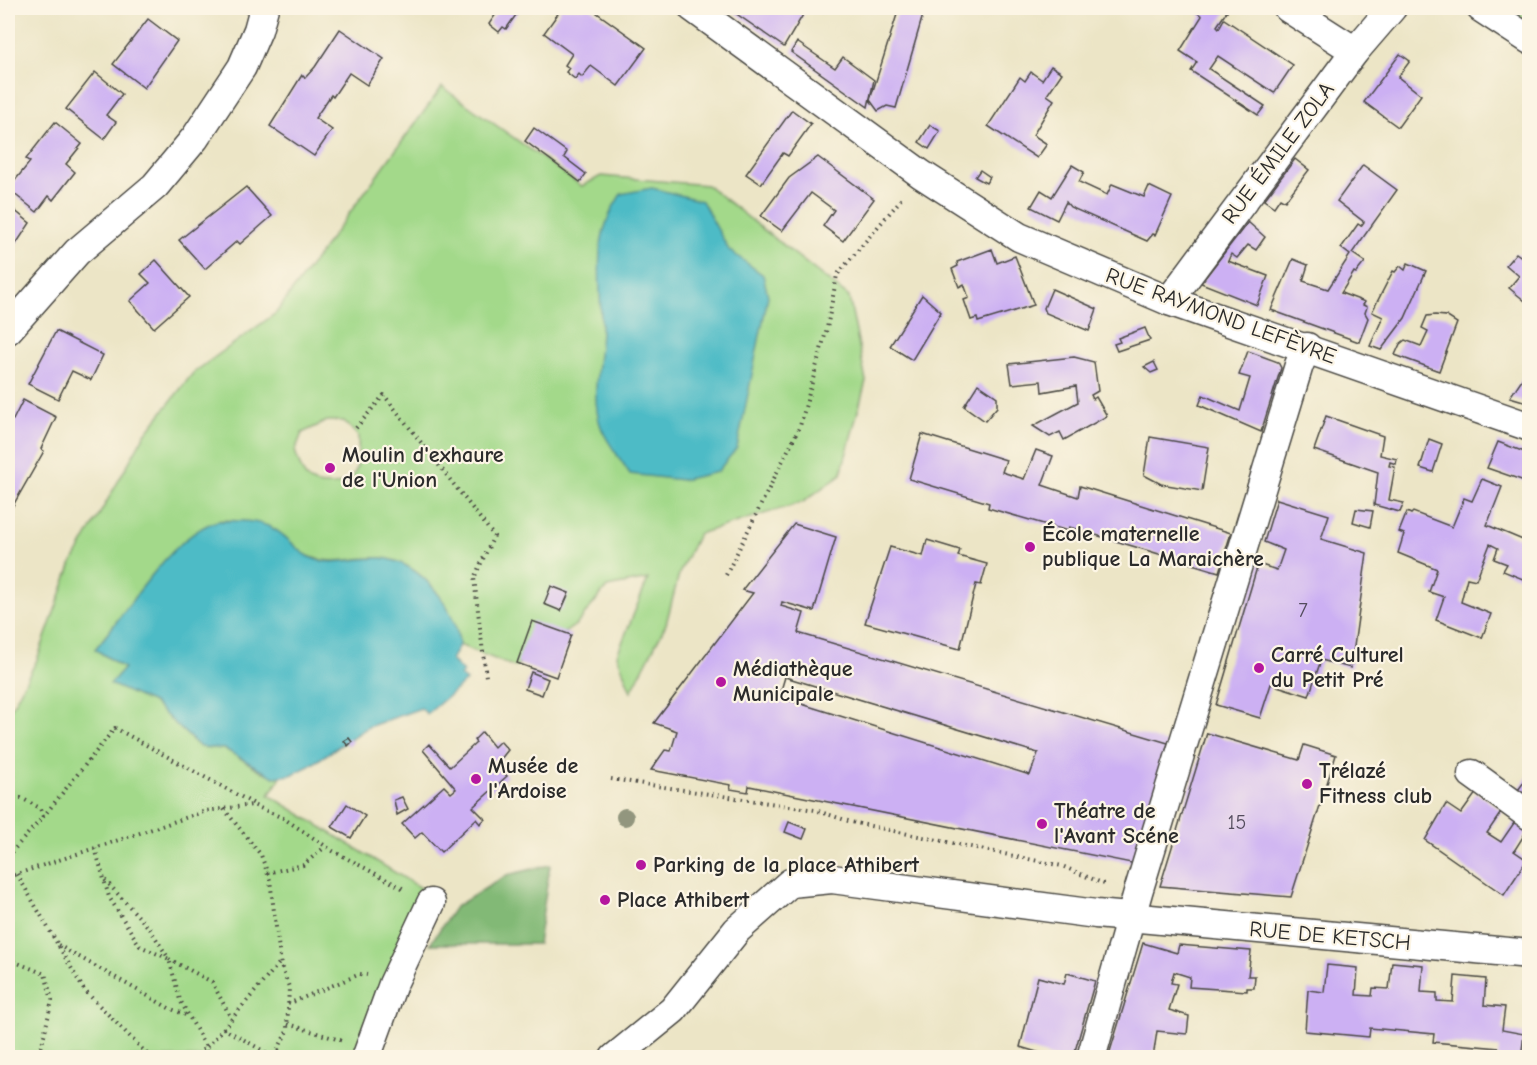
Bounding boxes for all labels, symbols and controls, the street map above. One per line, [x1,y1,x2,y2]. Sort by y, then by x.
street label: RUE ÉMILE ZOLA [1216,77,1340,229]
street label: RUE RAYMOND LEFÈVRE [1102,262,1340,370]
place label: Moulin d'exhaure de l'Union [342,442,504,493]
marker: Moulin d'exhaure de l'Union [323,461,337,475]
place label: École maternelle publique La Maraichère [1042,521,1264,572]
marker: École maternelle publique La Maraichère [1023,540,1037,554]
house number: 7 [1298,599,1308,622]
place label: Carré Culturel du Petit Pré [1271,642,1404,693]
place label: Médiathèque Municipale [733,656,853,707]
marker: Carré Culturel du Petit Pré [1252,661,1266,675]
marker: Médiathèque Municipale [714,675,728,689]
place label: Musée de l'Ardoise [488,753,578,804]
place label: Trélazé Fitness club [1319,758,1432,809]
marker: Musée de l'Ardoise [469,772,483,786]
marker: Trélazé Fitness club [1300,777,1314,791]
place label: Théatre de l'Avant Scéne [1054,798,1179,849]
house number: 15 [1228,811,1246,834]
marker: Théatre de l'Avant Scéne [1035,817,1049,831]
place label: Parking de la place Athibert [653,852,920,878]
marker: Parking de la place Athibert [634,858,648,872]
place label: Place Athibert [617,887,750,913]
marker: Place Athibert [598,893,612,907]
street label: RUE DE KETSCH [1248,916,1412,956]

